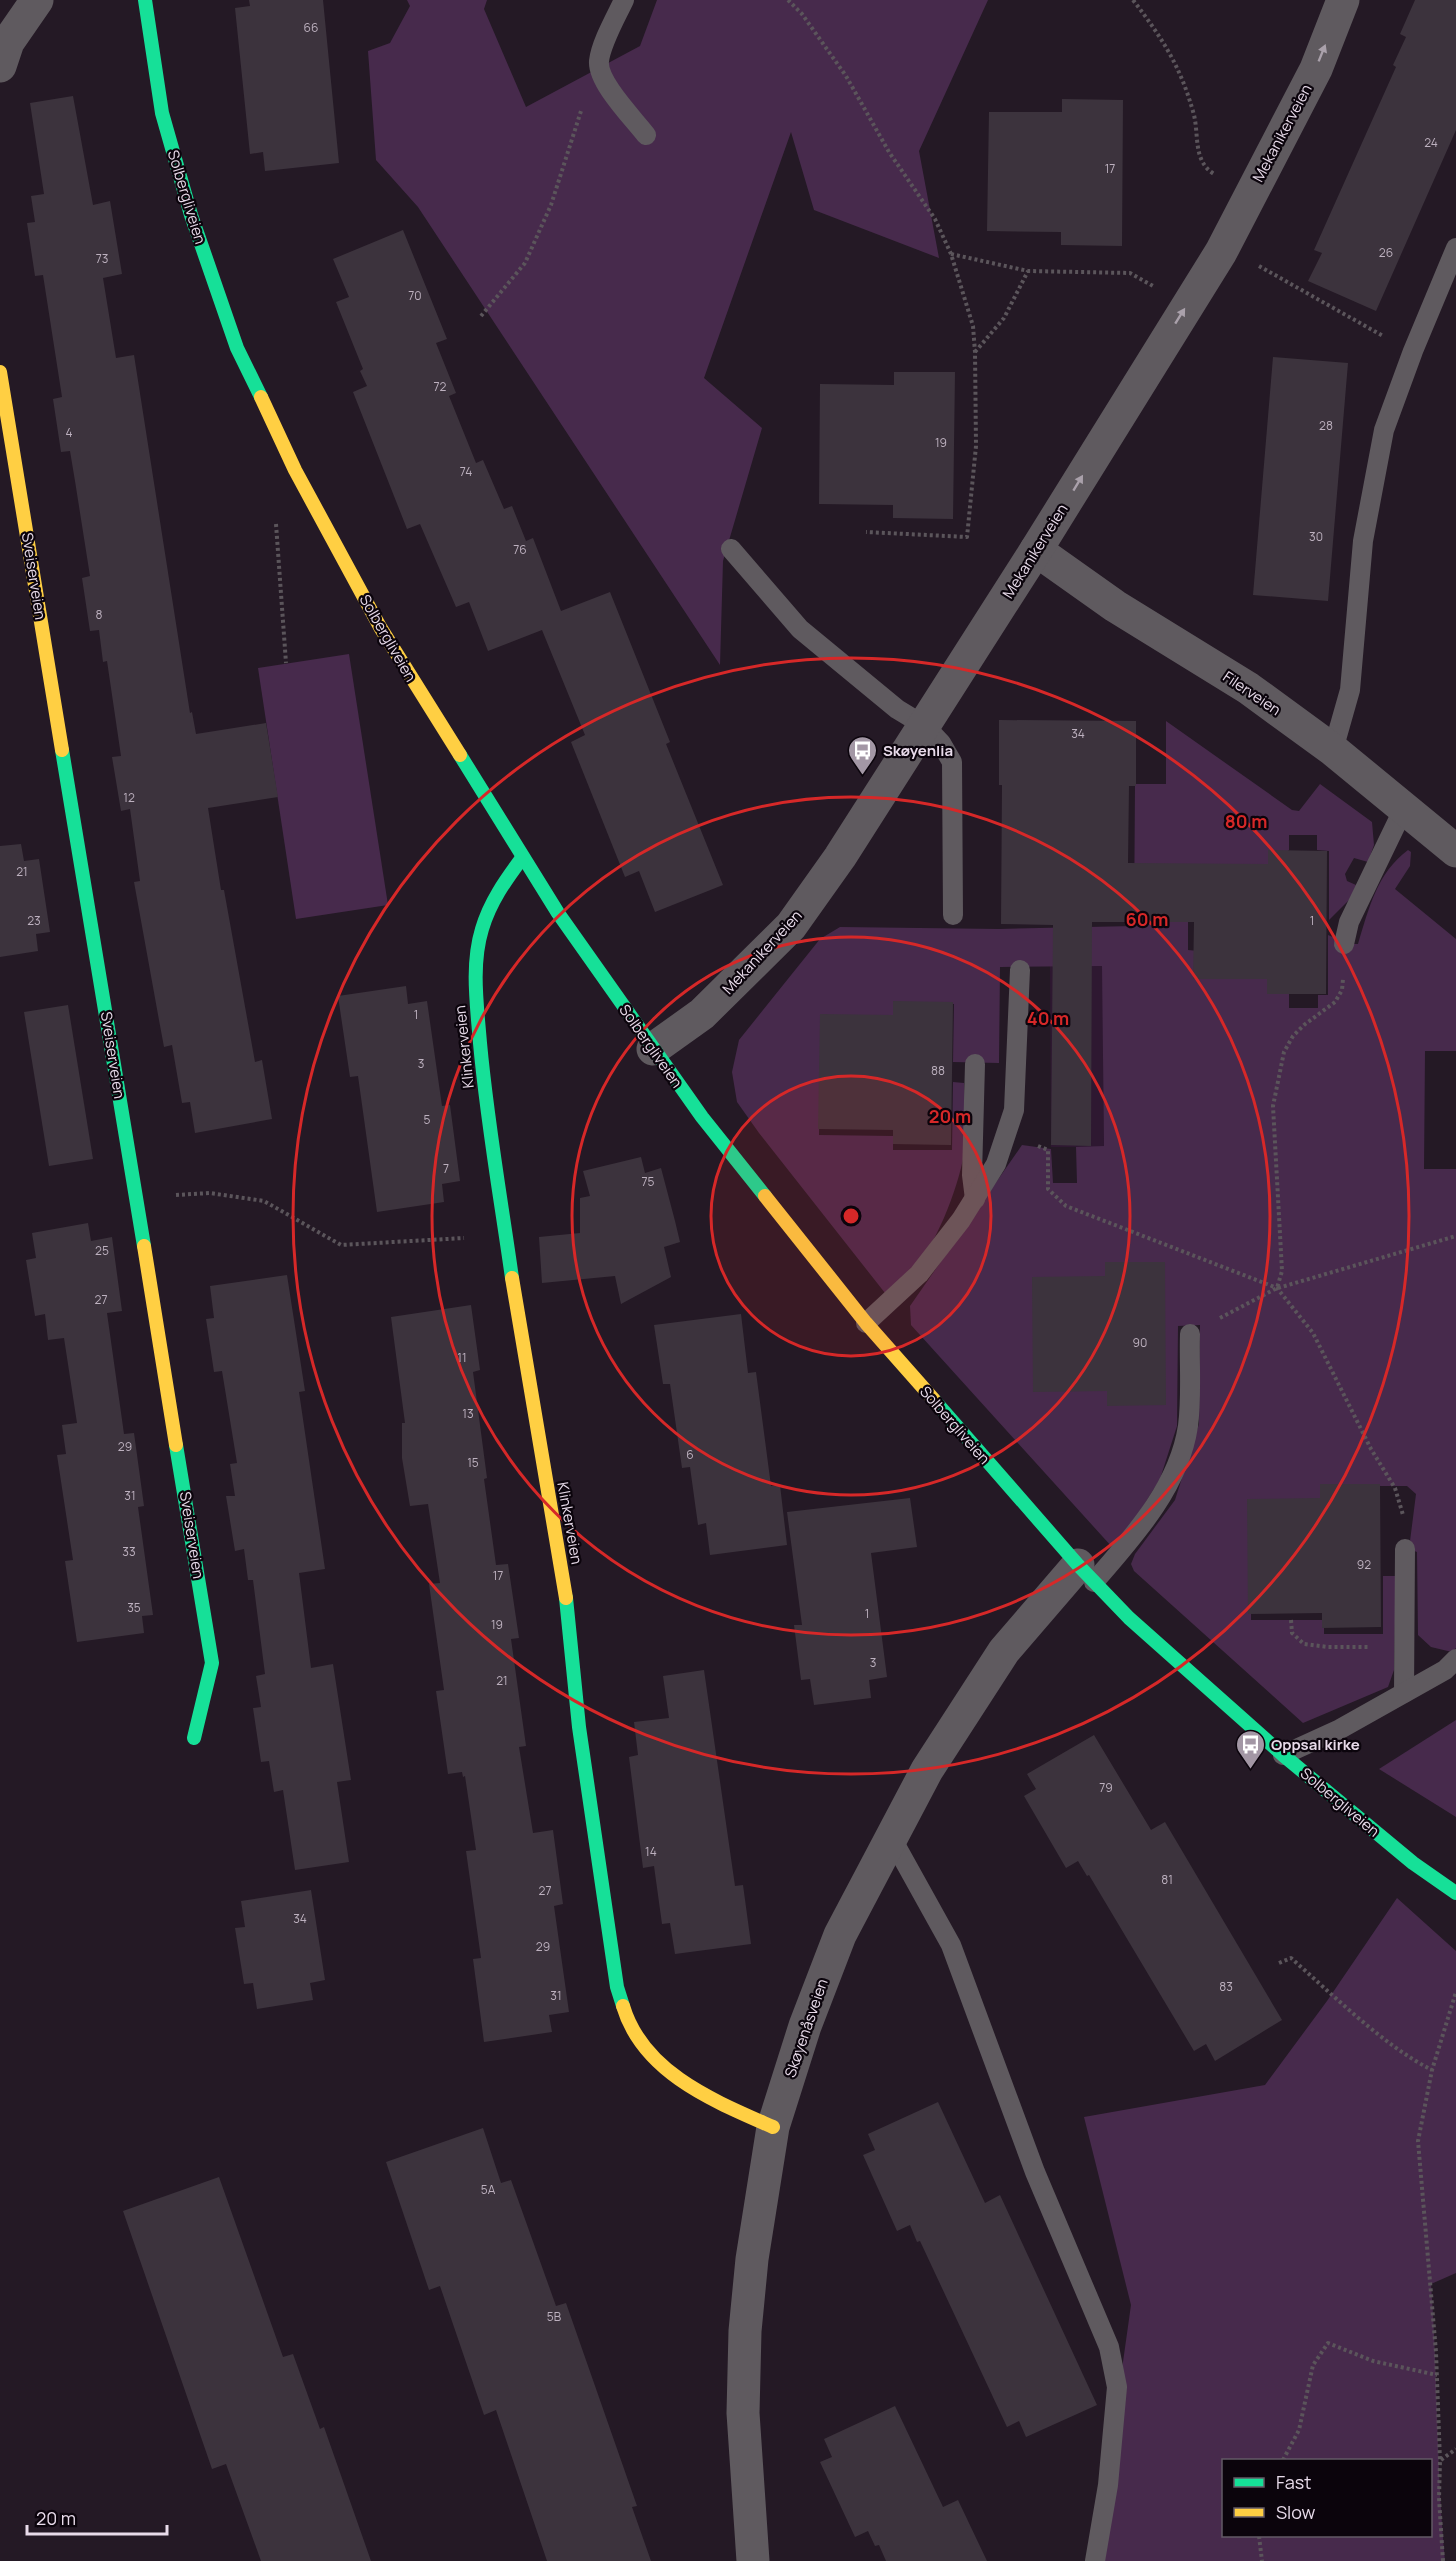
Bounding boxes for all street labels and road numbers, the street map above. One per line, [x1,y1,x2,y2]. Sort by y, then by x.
street label: Mekanikerveien [1247,80,1317,186]
street label: Solbergliveien [163,147,211,247]
street label: Mekanikerveien [997,500,1073,602]
street label: Sveiserveien [17,531,51,621]
street label: Solbergliveien [355,591,421,685]
street label: Filerveien [1219,666,1285,720]
street label: Mekanikerveien [717,905,807,999]
street label: Solbergliveien [614,1000,688,1092]
street label: Klinkerveien [449,1004,479,1090]
street label: Sveiserveien [96,1010,130,1100]
street label: Solbergliveien [915,1381,995,1469]
street label: Klinkerveien [552,1480,588,1566]
street label: Sveiserveien [175,1490,209,1580]
street label: Solbergliveien [1296,1763,1384,1841]
street label: Skøyenåsveien [779,1976,833,2080]

